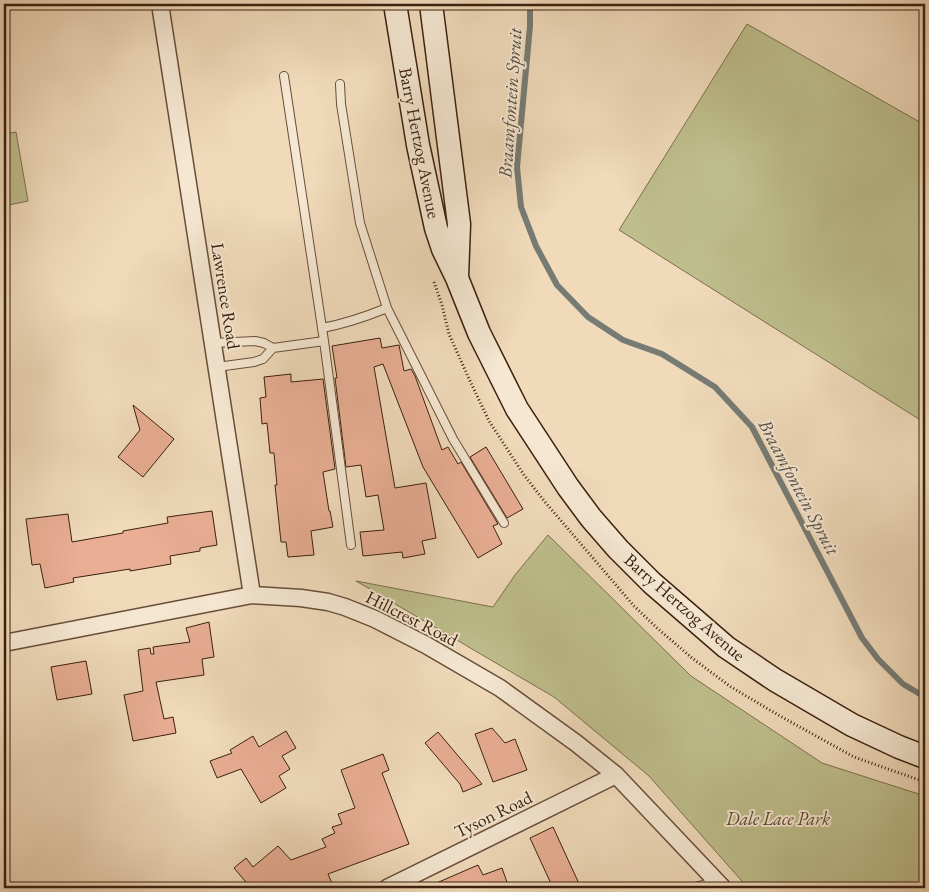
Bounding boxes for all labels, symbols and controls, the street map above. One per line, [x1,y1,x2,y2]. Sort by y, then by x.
water label: Braamfontein Spruit [492,26,528,180]
street label: Barry Hertzog Avenue [394,66,446,220]
street label: Lawrence Road [206,241,246,352]
water label: Braamfontein Spruit [752,414,846,560]
street label: Barry Hertzog Avenue [620,548,750,666]
street label: Hillcrest Road [362,585,463,651]
street label: Tyson Road [450,785,536,843]
park label: Dale Lace Park [725,807,830,830]

